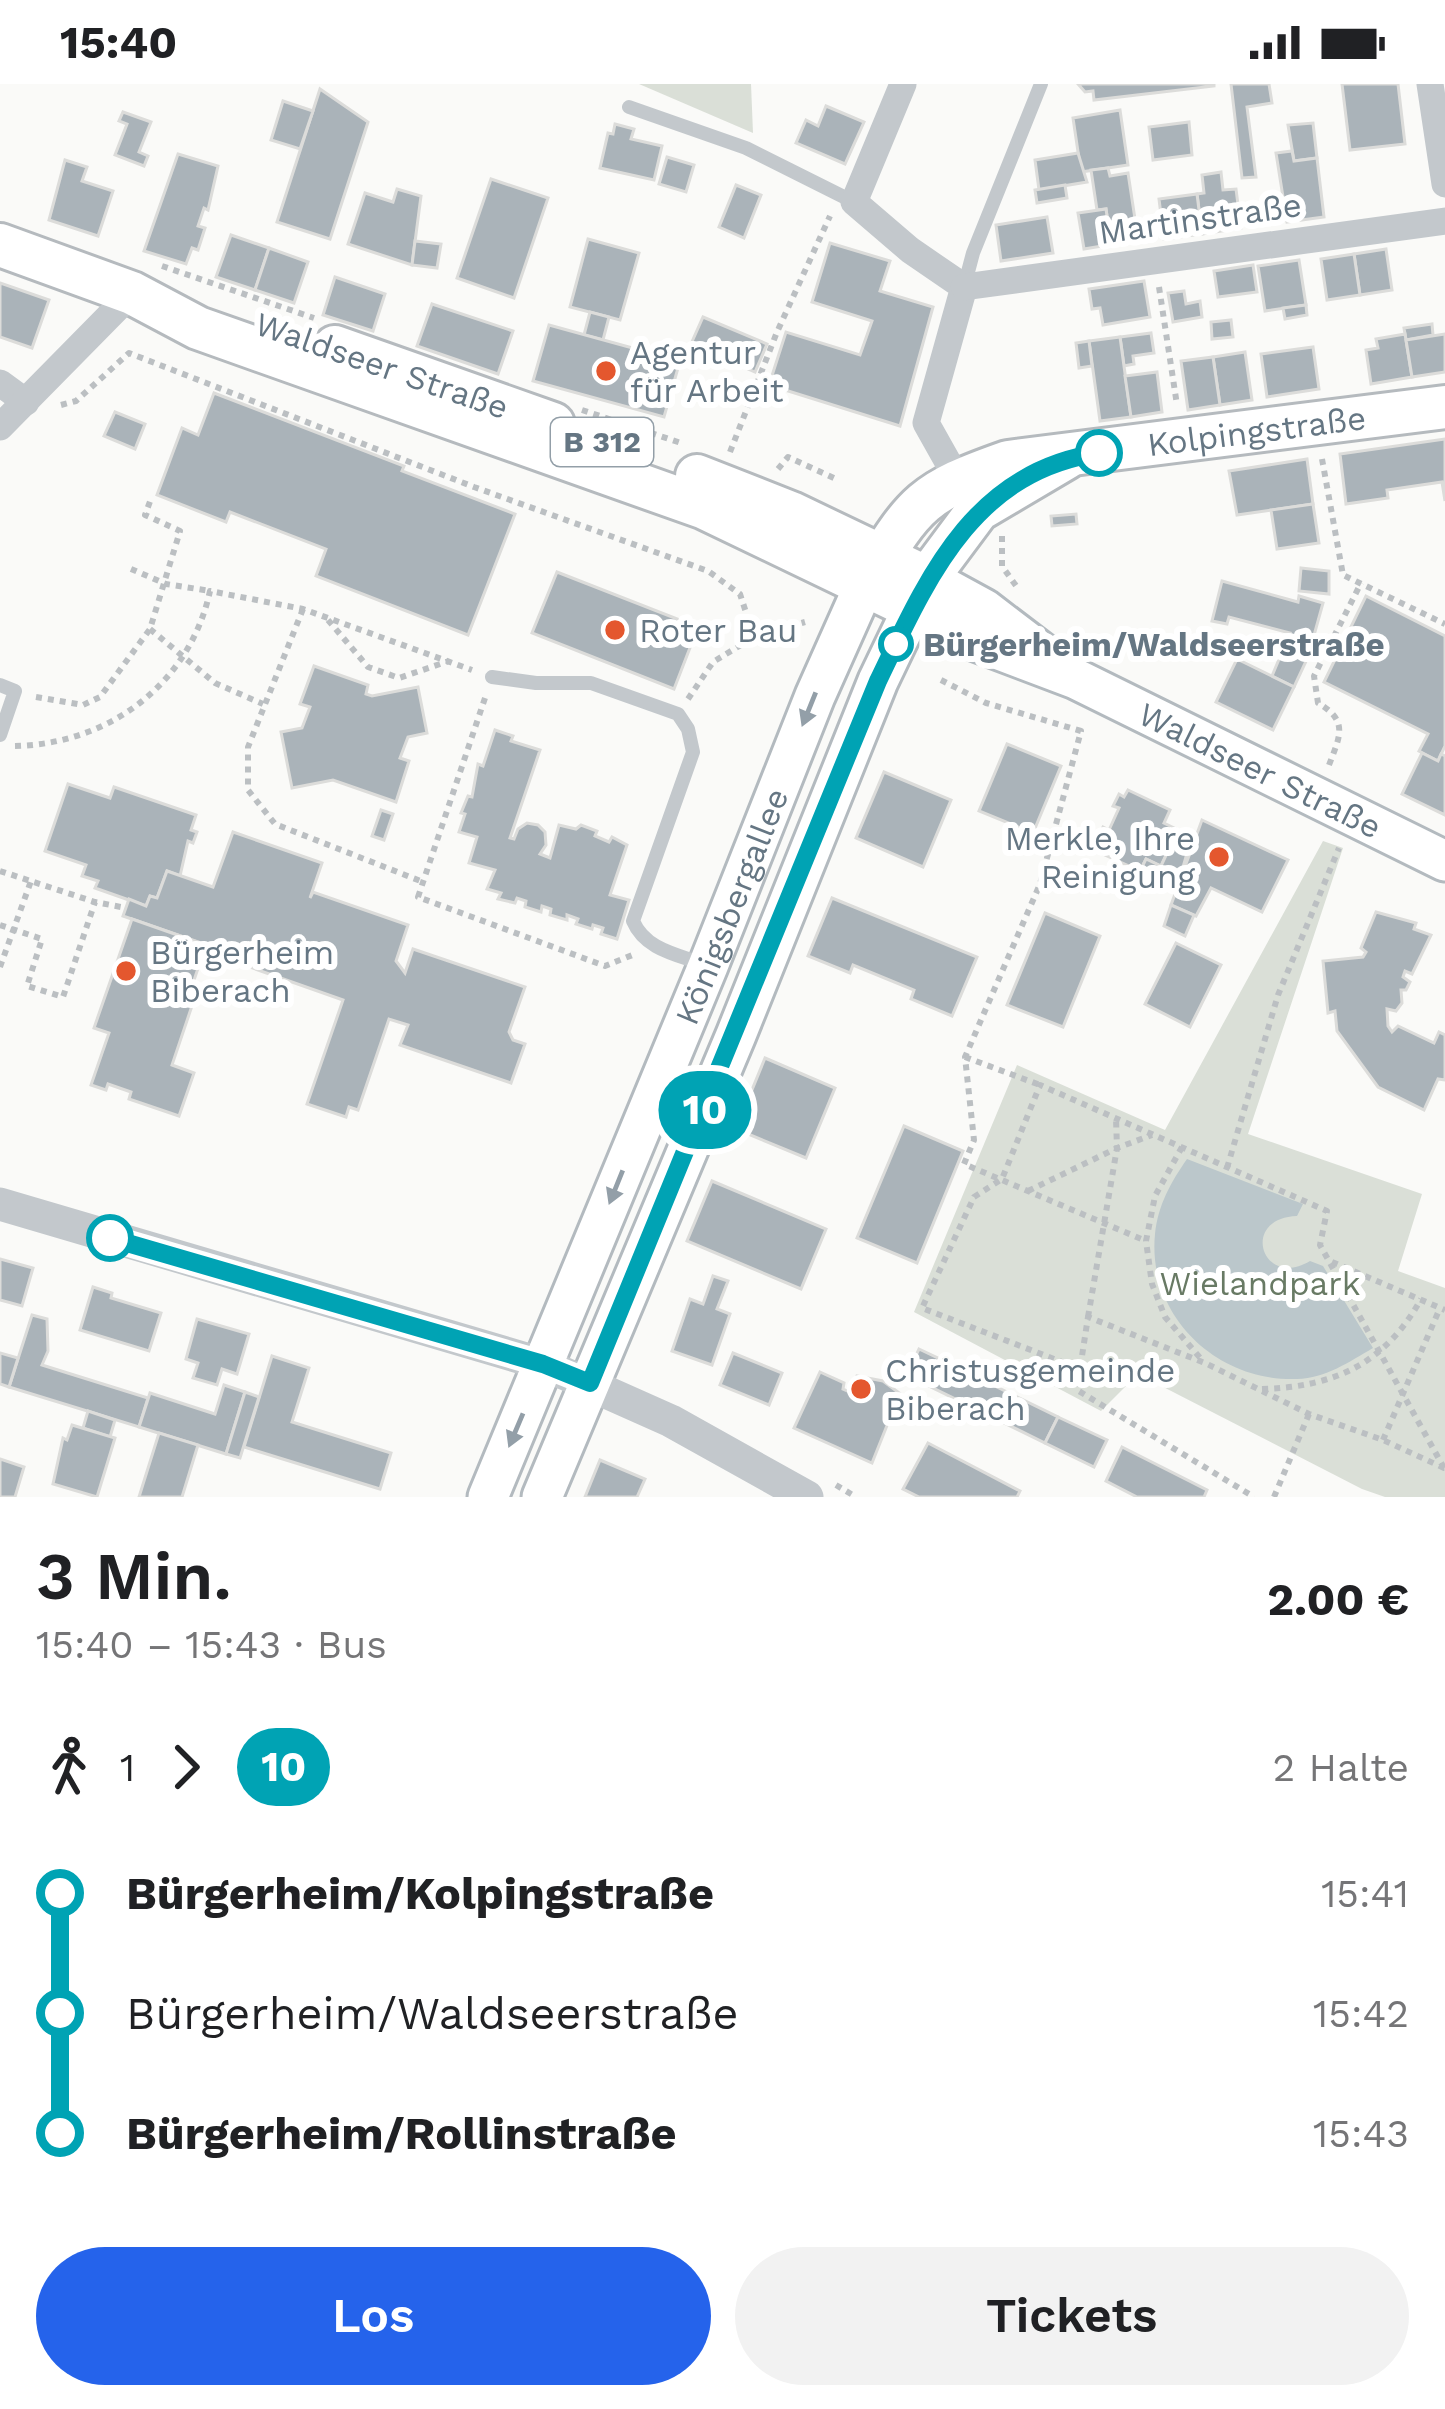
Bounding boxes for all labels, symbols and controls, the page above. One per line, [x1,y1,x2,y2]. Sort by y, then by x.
text: 15:40 [60,16,177,69]
street label: Martinstraße [1096,185,1304,252]
street label: Waldseer Straße [250,304,514,427]
place label: Agentur für Arbeit [630,333,784,410]
marker: Agentur für Arbeit [593,358,619,384]
street label: Kolpingstraße [1145,398,1368,464]
road number: B 312 [551,418,653,466]
unlabelled marker [1077,431,1121,475]
place label: Roter Bau [639,611,797,650]
marker: Roter Bau [602,617,628,643]
place label: Bürgerheim/Waldseerstraße [923,625,1385,664]
marker: Bürgerheim/Waldseerstraße [880,628,912,660]
one-way arrow [799,692,818,728]
street label: Waldseer Straße [1132,694,1388,847]
street label: Königsbergallee [667,783,797,1030]
place label: Merkle, Ihre Reinigung [1005,819,1195,896]
marker: Merkle, Ihre Reinigung [1206,844,1232,870]
place label: Bürgerheim Biberach [150,933,334,1010]
marker: Bürgerheim Biberach [113,958,139,984]
line badge: 10 [651,1071,759,1149]
text: 10 [682,1085,728,1134]
one-way arrow [606,1170,625,1206]
unlabelled marker [88,1216,132,1260]
park label: Wielandpark [1160,1264,1360,1303]
place label: Christusgemeinde Biberach [885,1351,1175,1428]
marker: Christusgemeinde Biberach [848,1376,874,1402]
one-way arrow [506,1413,525,1449]
text: 3 Min. [36,1538,232,1615]
text: 2.00 € [1267,1573,1409,1626]
text: 15:40 – 15:43 · Bus [36,1622,387,1667]
icon: walk [36,1734,102,1800]
icon: forward [153,1734,219,1800]
text: 10 [261,1742,306,1791]
text: 1 [120,1745,135,1790]
text: 2 Halte [1272,1745,1409,1790]
text: Bürgerheim/Kolpingstraße [126,1867,714,1920]
text: 15:41 [1321,1871,1409,1916]
text: Bürgerheim/Waldseerstraße [126,1987,738,2040]
text: 15:42 [1313,1991,1409,2036]
text: Bürgerheim/Rollinstraße [126,2107,677,2160]
text: 15:43 [1313,2111,1409,2156]
button: Los [36,2247,711,2385]
button: Tickets [735,2247,1409,2385]

